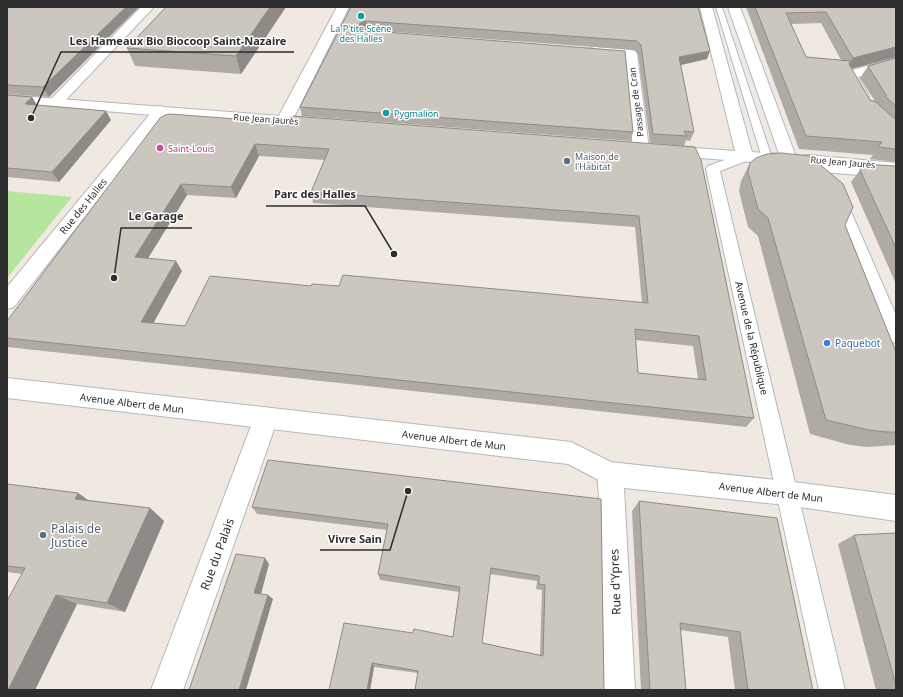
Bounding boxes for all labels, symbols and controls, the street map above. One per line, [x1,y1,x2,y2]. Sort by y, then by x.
marker: La P'tite Scène des Halles [356,11,366,21]
place label: La P'tite Scène des Halles [331,22,391,45]
callout: Les Hameaux Bio Biocoop Saint-Nazaire [61,29,294,52]
text: Les Hameaux Bio Biocoop Saint-Nazaire [70,33,287,48]
street label: Passage de Cran [625,67,647,137]
place label: Pygmalion [394,107,439,120]
marker: Pygmalion [381,108,391,118]
street label: Rue Jean Jaurès [233,110,299,128]
place label: Saint-Louis [168,142,214,155]
marker: Saint-Louis [155,143,165,153]
place label: Maison de l'Habitat [575,150,619,173]
street label: Rue Jean Jaurès [810,153,876,171]
marker: Maison de l'Habitat [562,156,572,166]
street label: Rue des Halles [56,175,110,237]
callout: Parc des Halles [266,183,365,206]
text: Parc des Halles [274,186,357,201]
callout: Le Garage [121,205,192,228]
text: Le Garage [129,208,184,223]
street label: Avenue de la République [732,280,772,397]
place label: Paquebot [835,336,881,350]
marker: Paquebot [822,338,832,348]
street label: Avenue Albert de Mun [79,390,185,416]
street label: Avenue Albert de Mun [401,427,507,453]
street label: Avenue Albert de Mun [718,479,824,505]
street label: Rue du Palais [196,515,238,592]
place label: Palais de Justice [50,520,101,551]
callout: Vivre Sain [320,527,390,550]
marker: Palais de Justice [38,530,48,540]
text: Vivre Sain [328,531,382,546]
street label: Rue d'Ypres [605,548,625,615]

